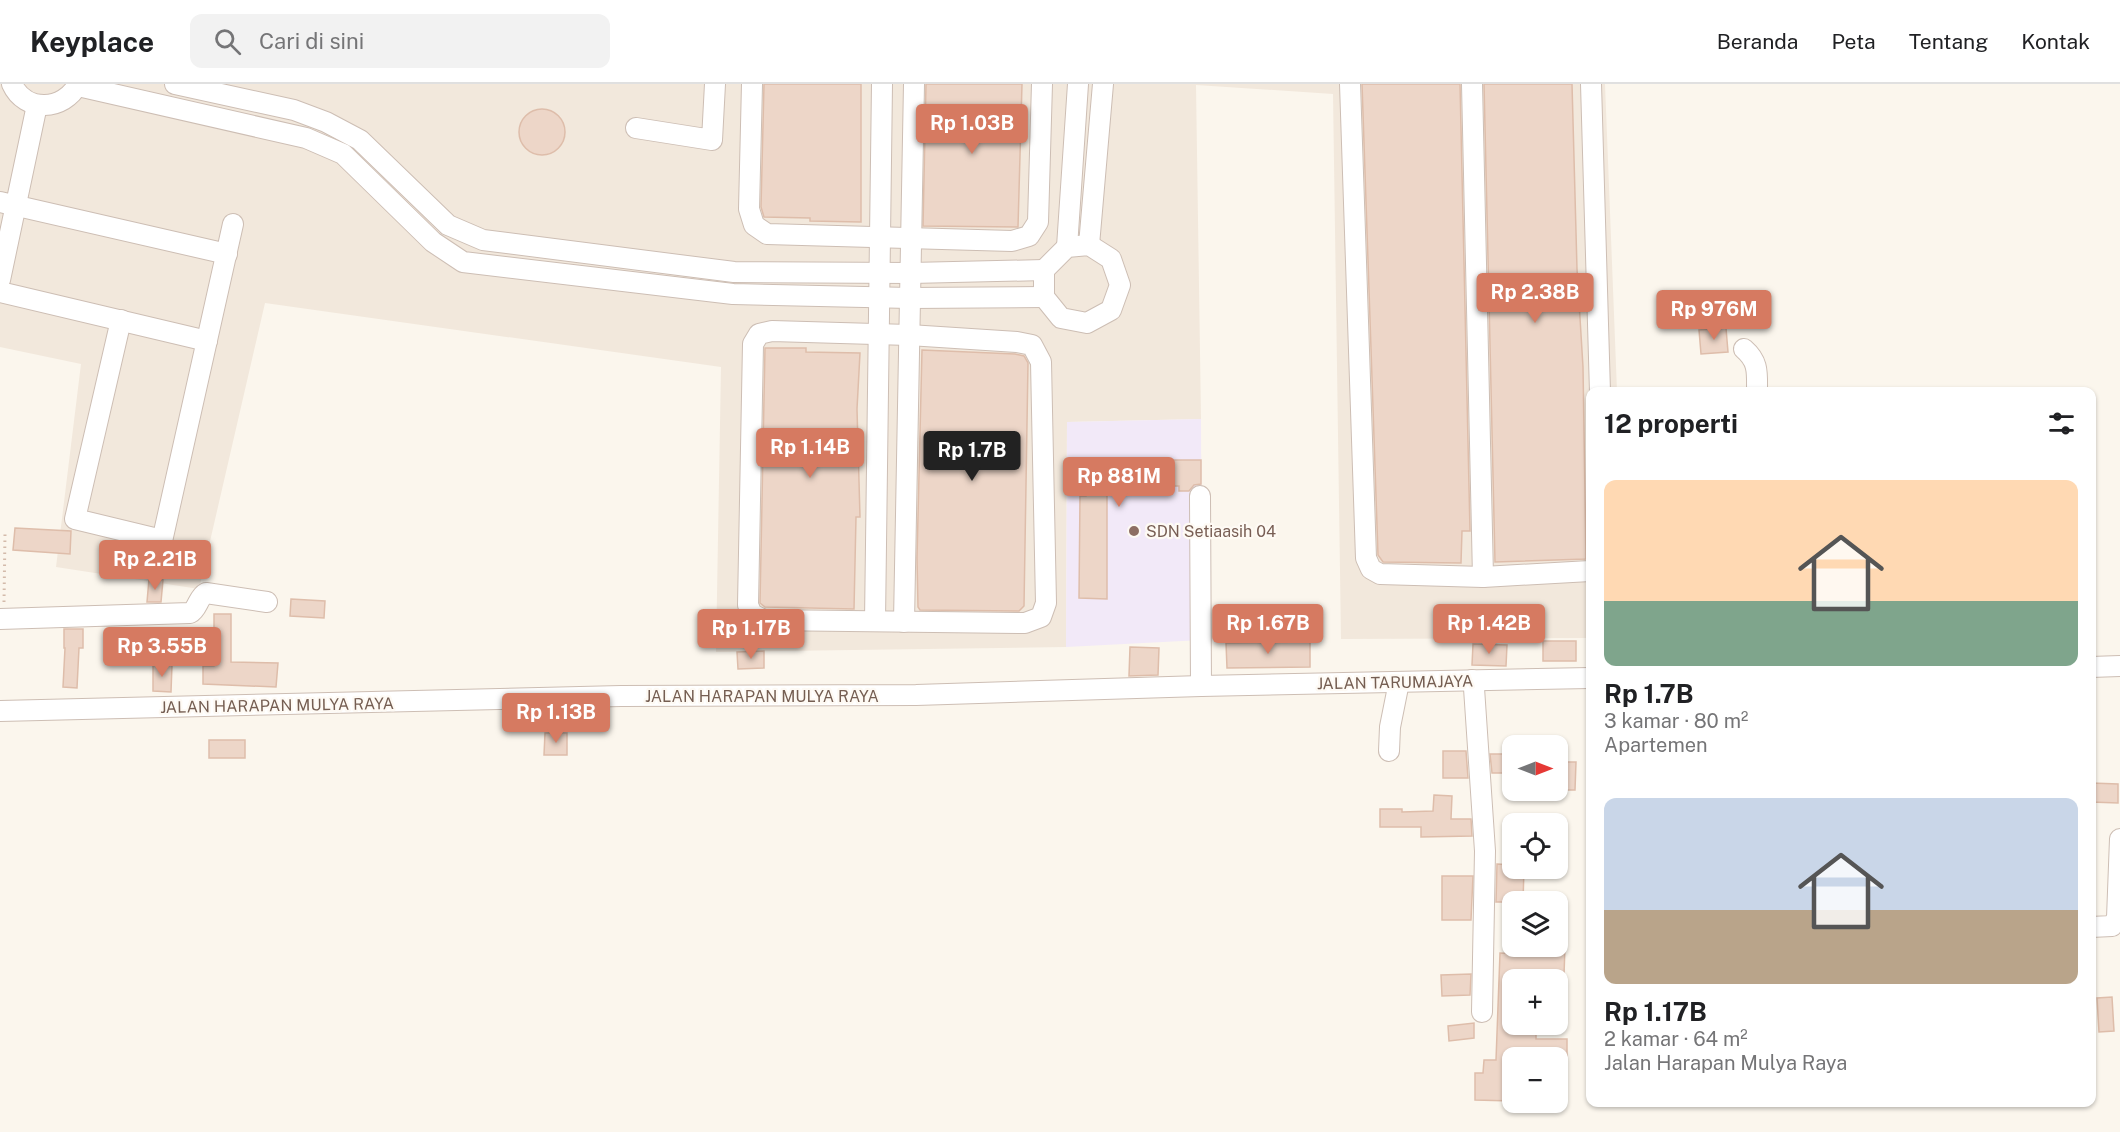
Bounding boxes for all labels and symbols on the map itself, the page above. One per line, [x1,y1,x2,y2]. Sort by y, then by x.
pin: Rp 1.03B [910,104,1034,155]
pin: Rp 2.38B [1473,273,1597,324]
pin: Rp 976M [1659,290,1769,341]
pin: Rp 1.14B [748,428,872,479]
pin: Rp 1.7B [917,431,1027,482]
pin: Rp 881M [1064,457,1174,508]
place label: SDN Setiaasih 04 [1146,522,1276,541]
marker: SDN Setiaasih 04 [1127,524,1141,538]
pin: Rp 2.21B [93,540,217,591]
pin: Rp 1.67B [1206,604,1330,655]
pin: Rp 1.42B [1427,604,1551,655]
pin: Rp 1.17B [689,609,813,660]
pin: Rp 3.55B [100,627,224,678]
street label: JALAN TARUMAJAYA [1317,672,1473,693]
street label: JALAN HARAPAN MULYA RAYA [645,687,879,706]
pin: Rp 1.13B [494,693,618,744]
street label: JALAN HARAPAN MULYA RAYA [160,694,394,717]
north arrow [1502,735,1568,801]

